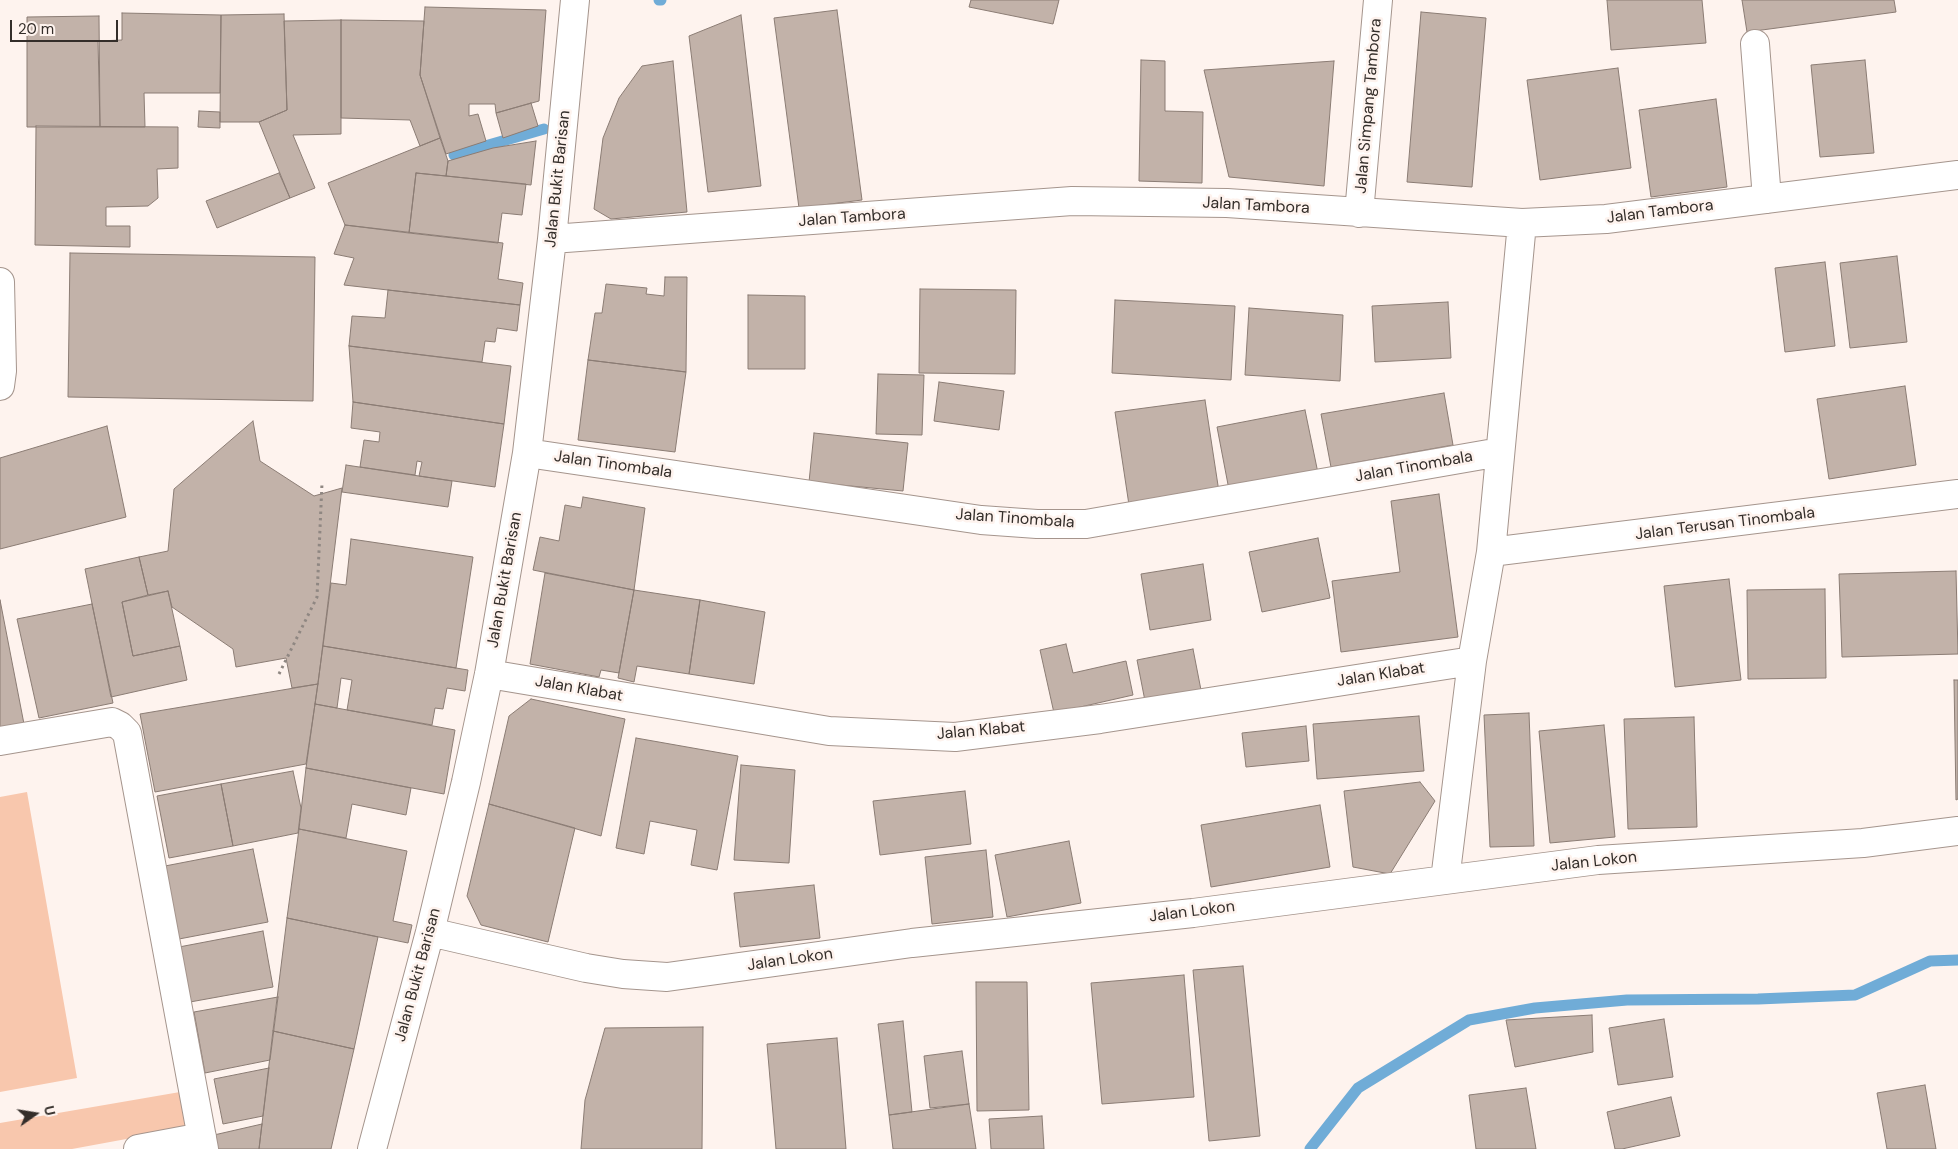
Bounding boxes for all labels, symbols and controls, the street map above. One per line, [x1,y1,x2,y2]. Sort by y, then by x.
scale bar [12,10,120,42]
street label: Jalan Simpang Tambora [1352,18,1386,194]
text: 20 m [18,19,54,39]
street label: Jalan Bukit Barisan [541,110,575,248]
street label: Jalan Tambora [1202,194,1310,218]
street label: Jalan Tambora [1606,196,1714,228]
street label: Jalan Tambora [798,205,906,231]
street label: Jalan Tinombala [553,447,673,483]
street label: Jalan Tinombala [1354,447,1474,487]
street label: Jalan Terusan Tinombala [1634,503,1816,545]
street label: Jalan Tinombala [955,505,1075,533]
street label: Jalan Bukit Barisan [484,511,526,649]
street label: Jalan Klabat [1336,659,1426,691]
street label: Jalan Klabat [534,672,624,706]
street label: Jalan Klabat [936,718,1026,744]
street label: Jalan Lokon [1550,848,1638,876]
street label: Jalan Lokon [1148,897,1236,927]
street label: Jalan Bukit Barisan [391,906,445,1044]
street label: Jalan Lokon [746,944,834,976]
north arrow [10,1089,60,1139]
text: U [40,1104,59,1117]

